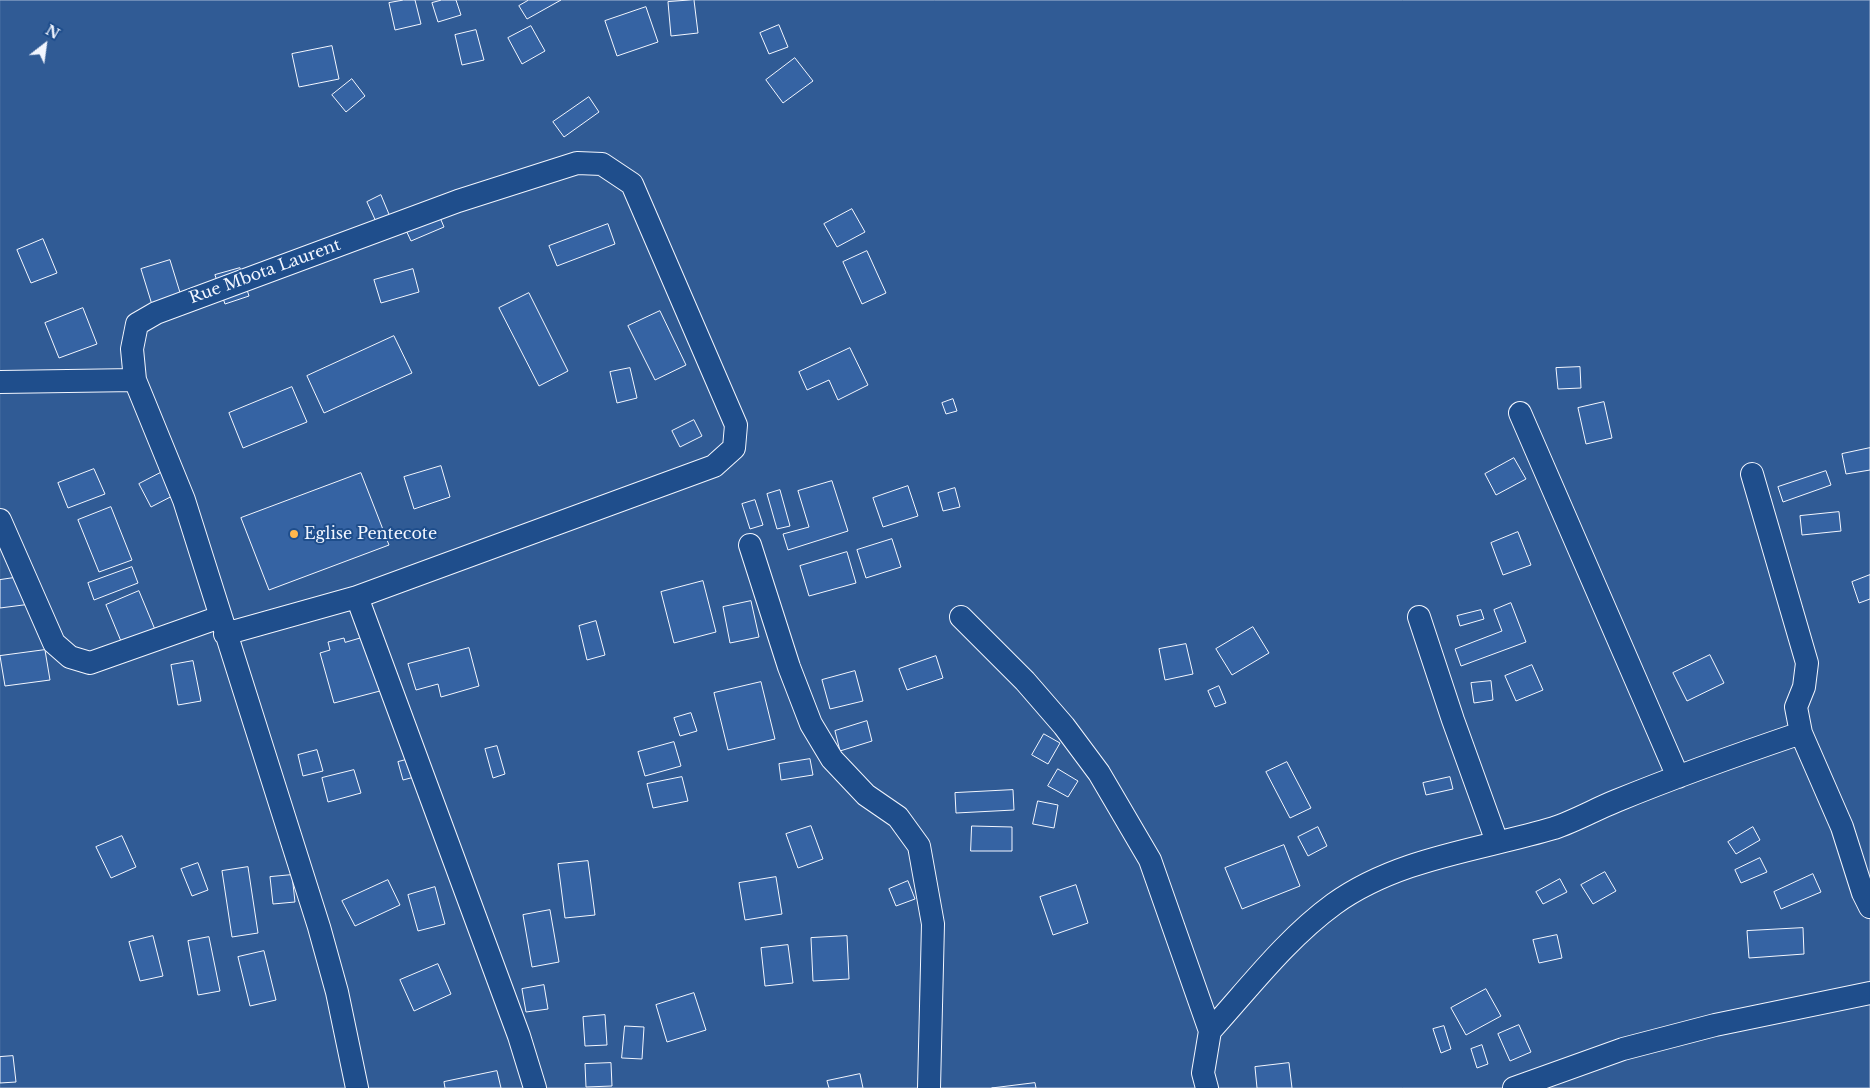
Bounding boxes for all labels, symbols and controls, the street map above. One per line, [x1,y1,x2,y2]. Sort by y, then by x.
north arrow [20,20,70,70]
text: N [42,21,63,43]
street label: Rue Mbota Laurent [187,236,343,308]
place label: Eglise Pentecote [304,524,437,544]
marker: Eglise Pentecote [288,528,300,540]

